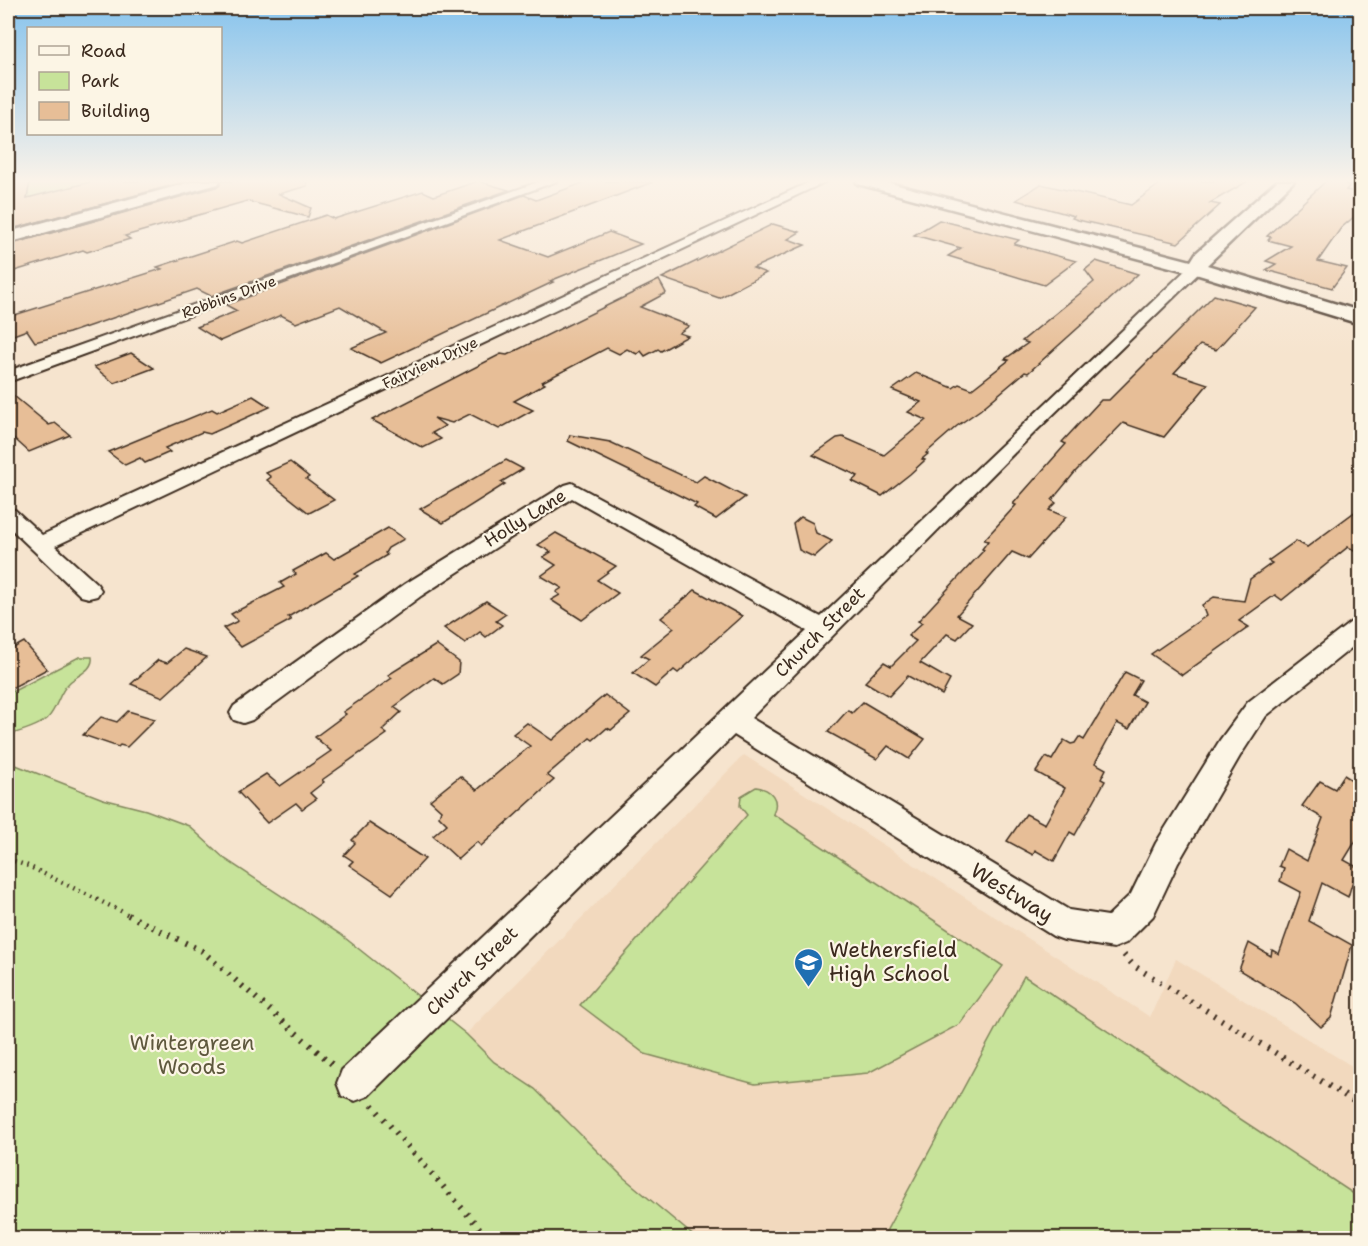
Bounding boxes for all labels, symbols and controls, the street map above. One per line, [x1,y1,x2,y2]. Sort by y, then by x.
legend [27,27,222,135]
text: Road [81,39,126,63]
text: Park [81,69,120,93]
text: Building [81,99,150,123]
street label: Robbins Drive [179,271,279,323]
street label: Fairview Drive [379,332,481,394]
street label: Holly Lane [479,483,571,553]
street label: Church Street [770,582,870,682]
street label: Westway [965,857,1059,929]
street label: Church Street [421,921,523,1021]
place label: Wethersfield High School [829,936,957,988]
school or university icon: Wethersfield High School [792,946,824,988]
park label: Wintergreen Woods [130,1029,255,1081]

